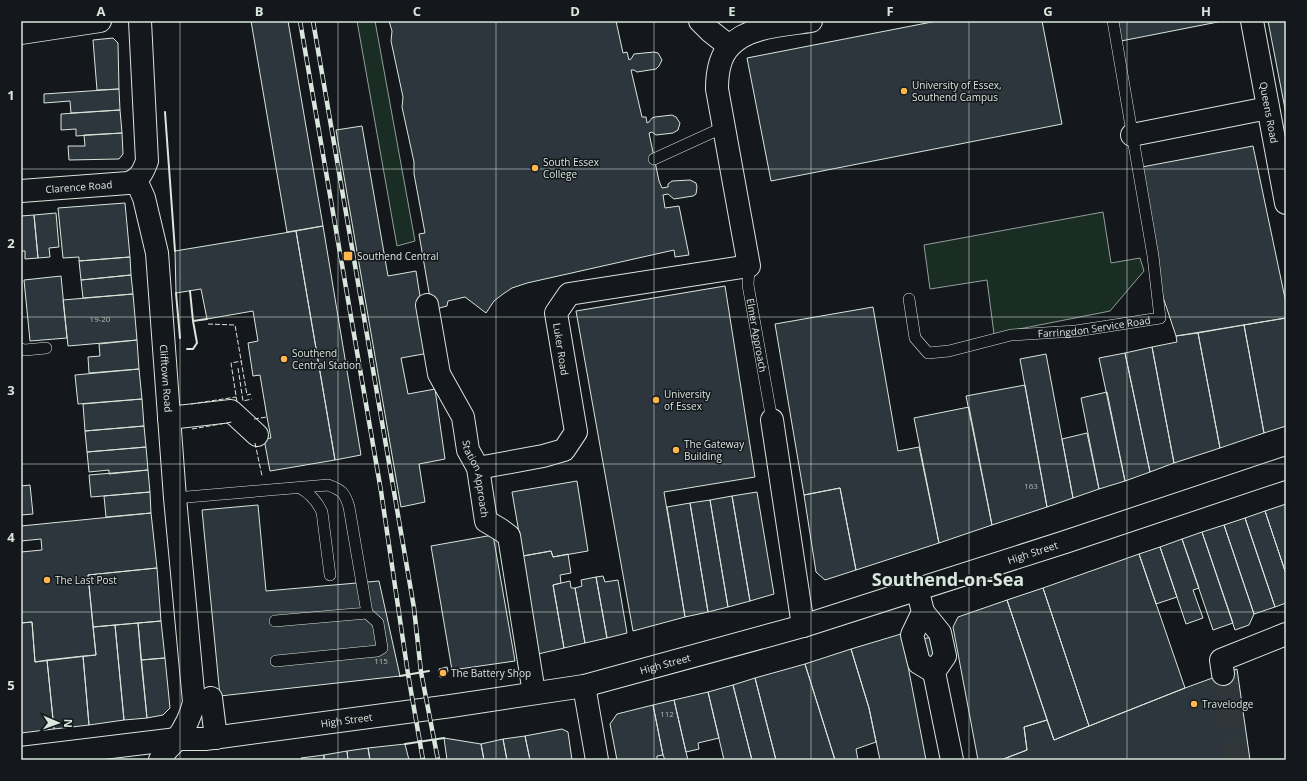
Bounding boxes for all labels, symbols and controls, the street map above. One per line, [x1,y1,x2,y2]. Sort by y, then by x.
text: A [97,2,106,20]
text: B [255,2,264,20]
text: C [413,2,421,20]
text: D [570,2,580,20]
text: E [728,2,736,20]
text: F [886,2,894,20]
text: G [1043,2,1053,20]
text: H [1201,2,1211,20]
place label: University of Essex, Southend Campus [912,78,1002,104]
street label: Queens Road [1256,80,1282,144]
text: 1 [7,86,15,104]
marker: University of Essex, Southend Campus [899,86,909,96]
place label: South Essex College [543,155,600,181]
marker: South Essex College [530,163,540,173]
street label: Clarence Road [45,177,113,196]
text: 2 [7,234,15,252]
place label: Southend Central [357,249,439,263]
marker: Southend Central [342,250,354,262]
street label: Elmer Approach [743,297,770,373]
house number: 19-20 [90,313,111,324]
street label: Farringdon Service Road [1037,313,1151,340]
street label: Luker Road [550,322,572,376]
street label: Clifftown Road [157,344,176,413]
place label: Southend Central Station [292,346,361,372]
marker: Southend Central Station [279,354,289,364]
text: 3 [7,381,15,399]
place label: University of Essex [664,387,711,413]
marker: University of Essex [651,395,661,405]
place label: The Gateway Building [684,437,745,463]
street label: Station Approach [460,439,492,519]
marker: The Gateway Building [671,445,681,455]
house number: 163 [1024,480,1038,491]
text: 4 [7,528,15,546]
street label: High Street [1006,538,1060,567]
district label: Southend-on-Sea [872,567,1024,591]
place label: The Last Post [55,573,117,587]
marker: The Last Post [42,575,52,585]
street label: High Street [638,650,693,677]
house number: 115 [374,655,388,666]
place label: The Battery Shop [451,666,531,680]
marker: The Battery Shop [438,668,448,678]
text: 5 [7,676,15,694]
place label: Travelodge [1202,697,1254,711]
marker: Travelodge [1189,699,1199,709]
north arrow [38,703,78,743]
house number: 112 [660,708,674,719]
street label: High Street [320,710,374,730]
text: N [61,719,76,728]

